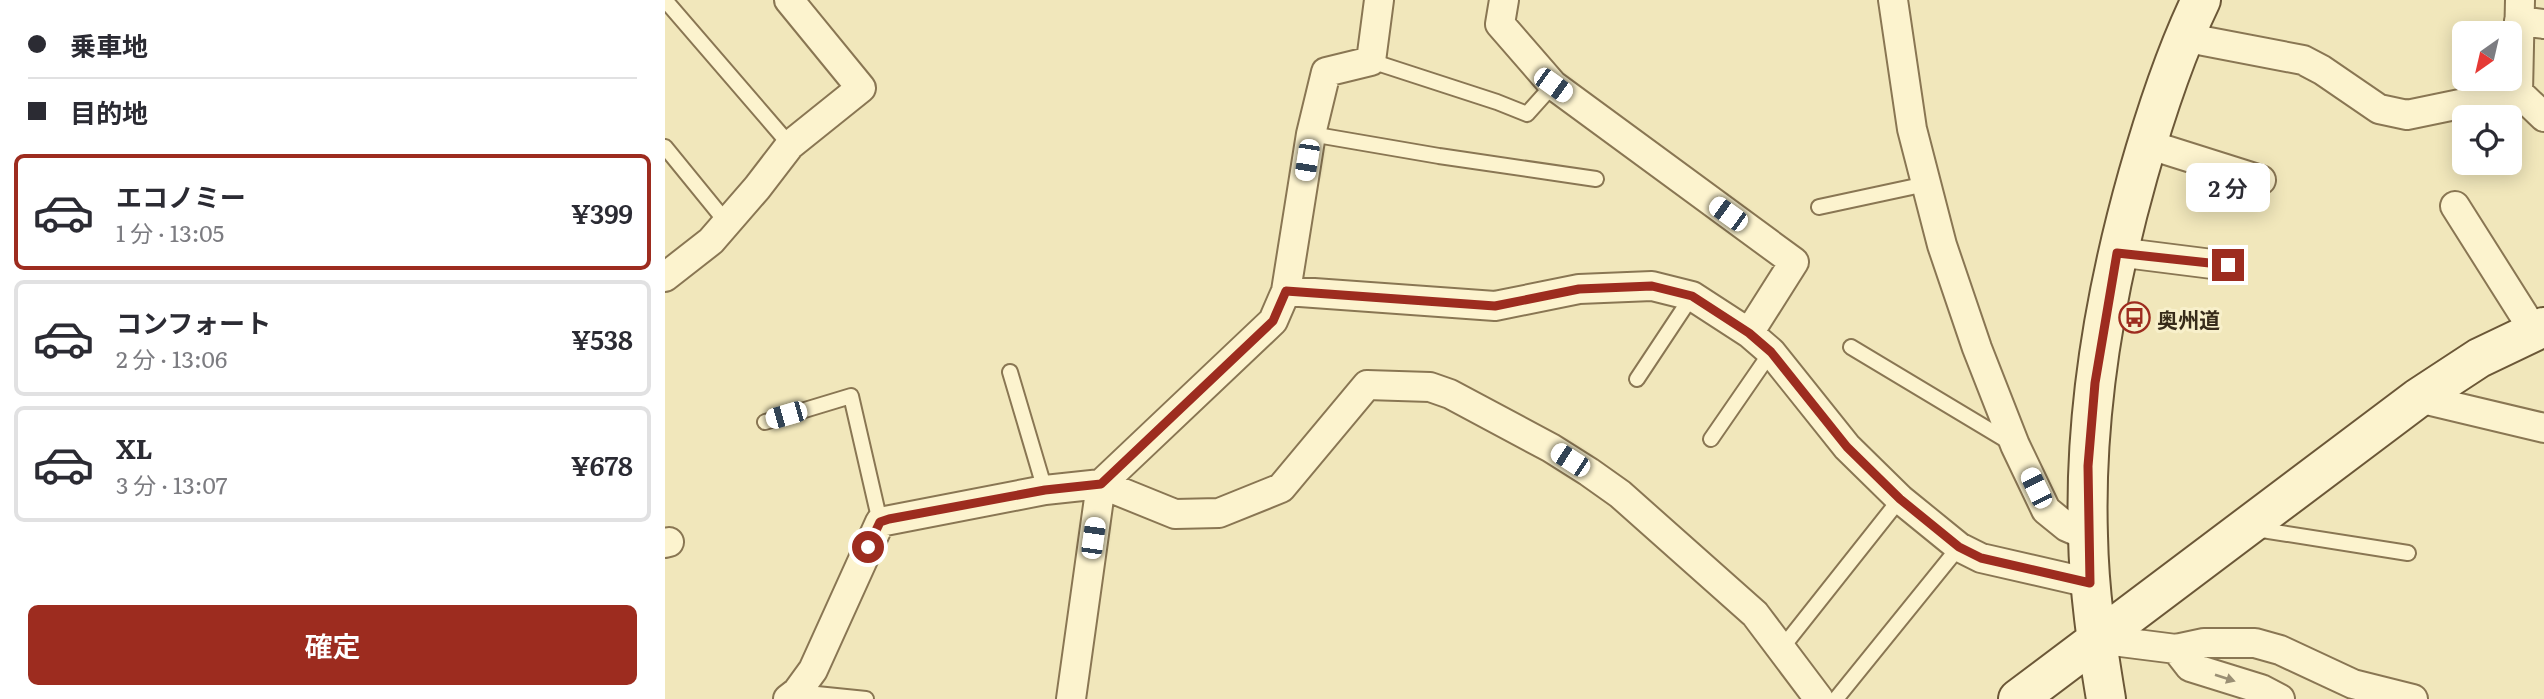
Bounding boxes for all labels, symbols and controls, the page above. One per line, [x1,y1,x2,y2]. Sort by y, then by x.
north arrow [2452,21,2522,91]
map controls [2452,21,2522,175]
text: 乗車地 [70,25,148,64]
car [1530,64,1577,106]
text: 目的地 [70,92,148,131]
button: locate [2452,105,2522,175]
car [1294,138,1321,182]
callout: 2 分 [2186,163,2270,212]
text: 2 分 [2208,170,2248,204]
text: エコノミー [116,176,246,215]
icon: car [32,181,95,244]
text: ¥399 [571,193,633,232]
car [1705,193,1752,235]
text: 1 分 · 13:05 [116,215,224,249]
route end [2212,249,2244,281]
bus stop icon: 奥州道 [2117,301,2151,335]
text: コンフォート [116,302,271,341]
place label: 奥州道 [2157,303,2220,334]
icon: car [32,307,95,370]
text: ¥538 [571,319,633,358]
text: 2 分 · 13:06 [116,341,227,375]
car [763,399,810,431]
text: XL [116,428,153,467]
icon: car [32,433,95,496]
car [1547,440,1594,480]
text: ¥678 [571,445,633,484]
car [2018,465,2055,511]
text: 3 分 · 13:07 [116,467,227,501]
car [1080,516,1107,560]
route start [852,531,884,563]
button: 確定 [28,605,637,685]
one-way arrow [2215,673,2236,683]

